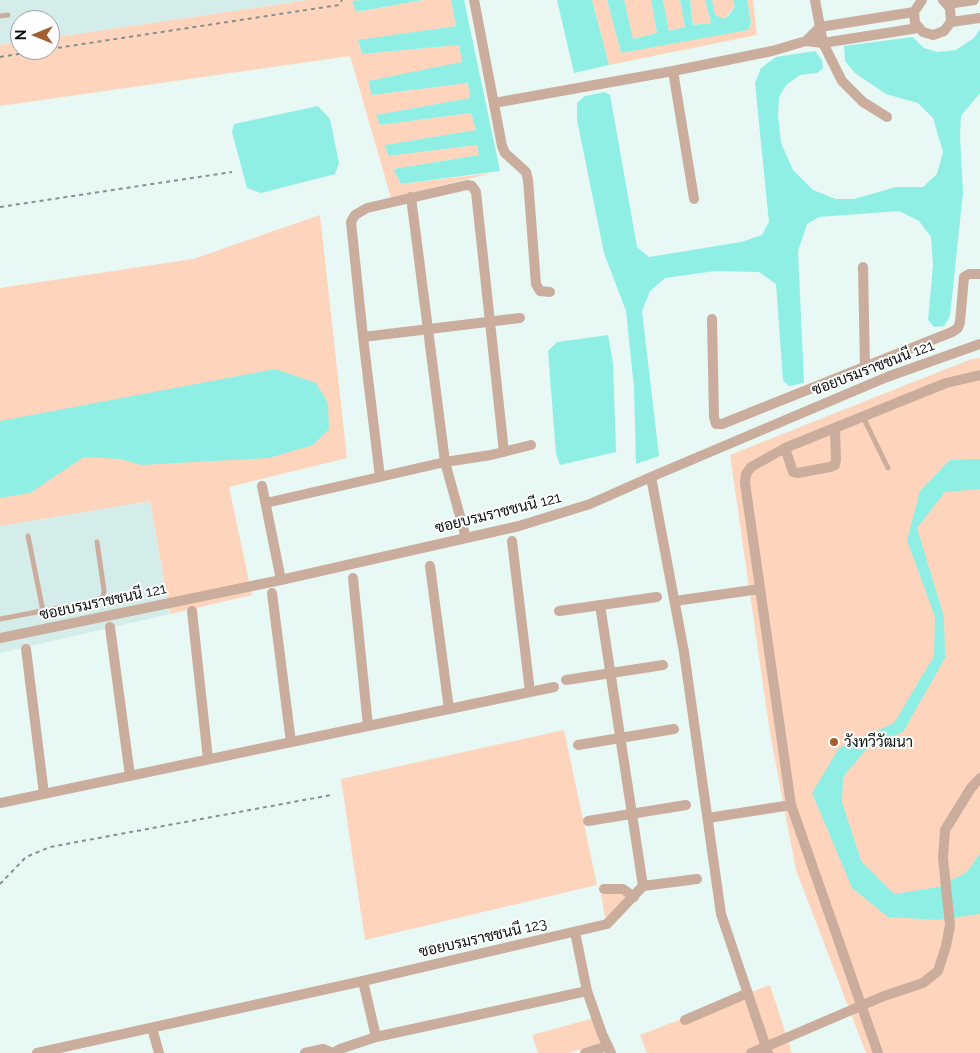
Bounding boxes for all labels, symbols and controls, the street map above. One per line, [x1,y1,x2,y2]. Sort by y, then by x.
north arrow [10,10,60,60]
text: N [13,30,29,40]
street label: ซอยบรมราชชนนี 121 [810,336,936,400]
street label: ซอยบรมราชชนนี 121 [433,489,563,537]
street label: ซอยบรมราชชนนี 121 [38,580,168,624]
place label: วังทวีวัฒนา [844,733,913,751]
marker: วังทวีวัฒนา [828,736,840,748]
street label: ซอยบรมราชชนนี 123 [417,915,549,961]

